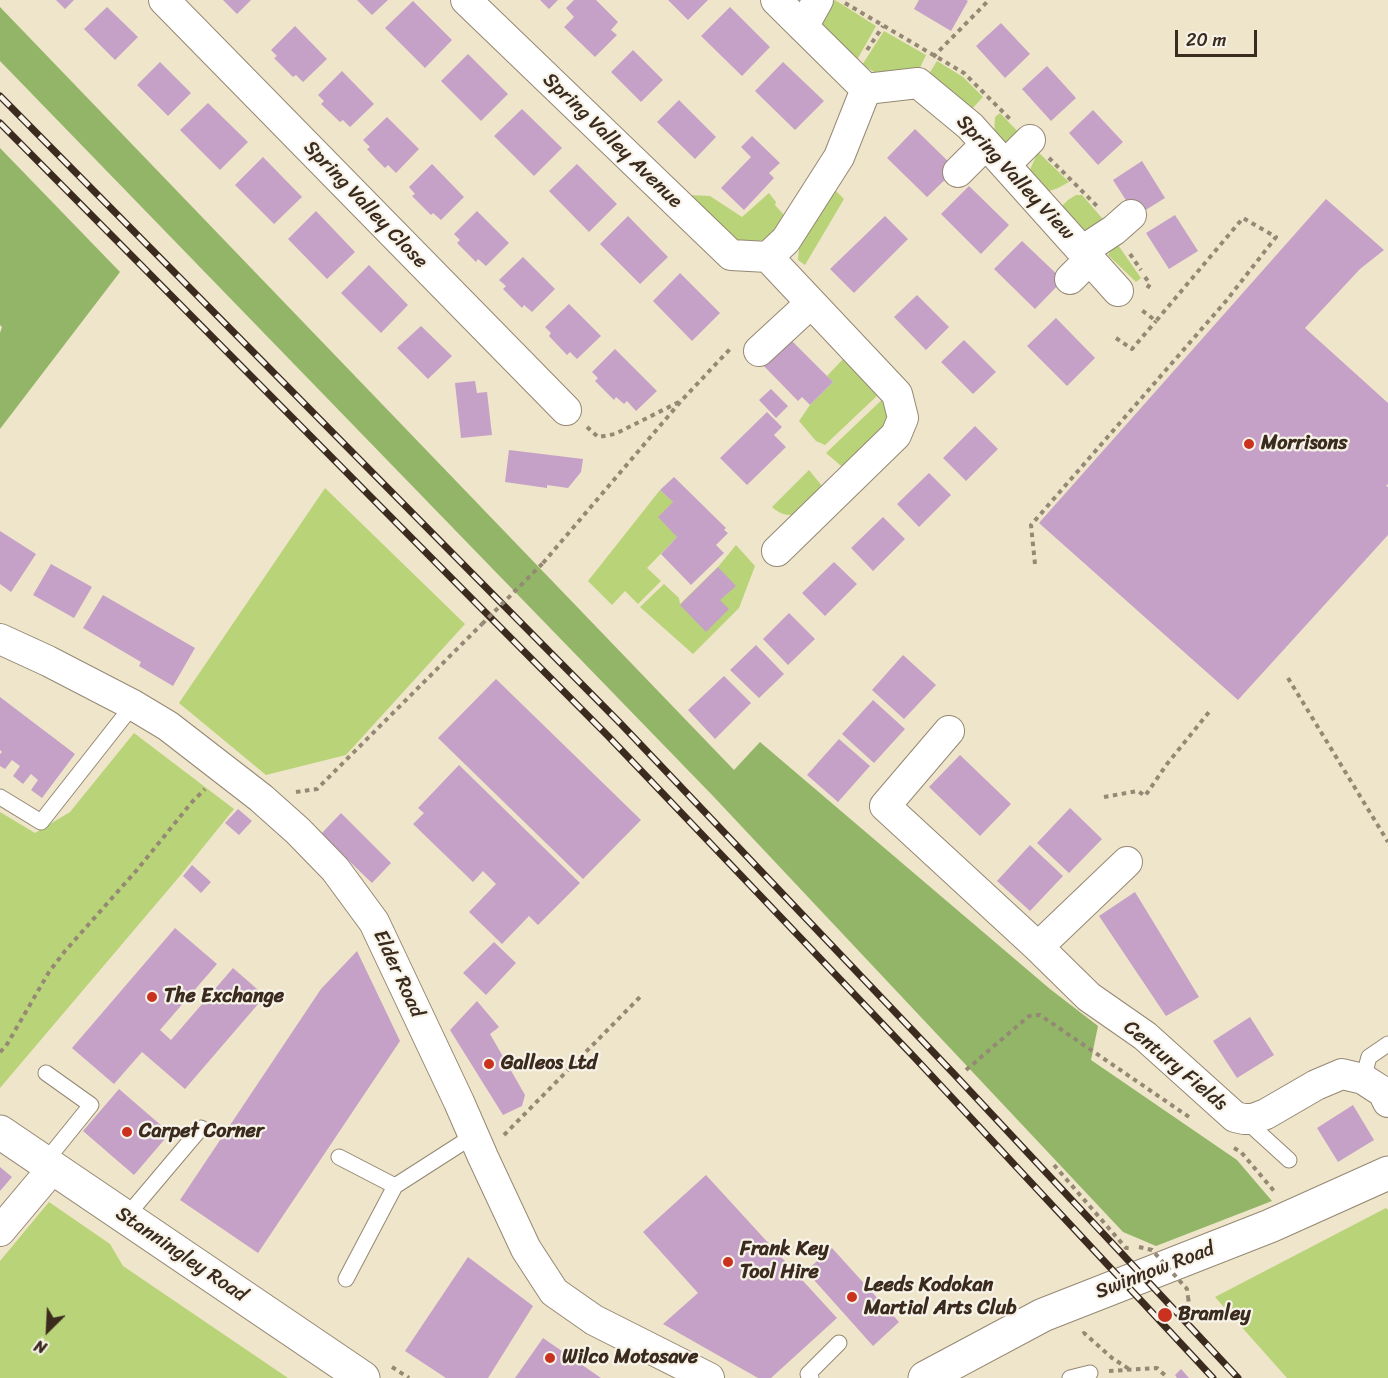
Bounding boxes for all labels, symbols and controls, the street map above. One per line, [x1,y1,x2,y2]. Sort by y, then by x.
scale bar [1178,18,1260,56]
text: 20 m [1186,24,1226,56]
street label: Spring Valley Avenue [537,68,687,214]
street label: Spring Valley View [951,111,1079,245]
street label: Spring Valley Close [298,136,432,274]
place label: Morrisons [1261,432,1347,456]
marker: Morrisons [1242,437,1256,451]
street label: Elder Road [367,926,429,1022]
place label: The Exchange [164,985,284,1009]
marker: The Exchange [145,990,159,1004]
street label: Century Fields [1118,1016,1232,1116]
place label: Galleos Ltd [501,1052,597,1076]
marker: Galleos Ltd [482,1057,496,1071]
place label: Carpet Corner [139,1120,264,1144]
marker: Carpet Corner [120,1125,134,1139]
street label: Stanningley Road [111,1202,251,1308]
street label: Swinnow Road [1092,1237,1218,1305]
place label: Frank Key Tool Hire [740,1238,829,1285]
marker: Frank Key Tool Hire [721,1255,735,1269]
place label: Leeds Kodokan Martial Arts Club [864,1274,1017,1321]
marker: Leeds Kodokan Martial Arts Club [845,1290,859,1304]
north arrow [18,1300,78,1360]
place label: Bramley [1178,1303,1251,1327]
marker: Bramley [1156,1306,1174,1324]
text: N [30,1331,51,1362]
place label: Wilco Motosave [562,1346,698,1370]
marker: Wilco Motosave [543,1351,557,1365]

